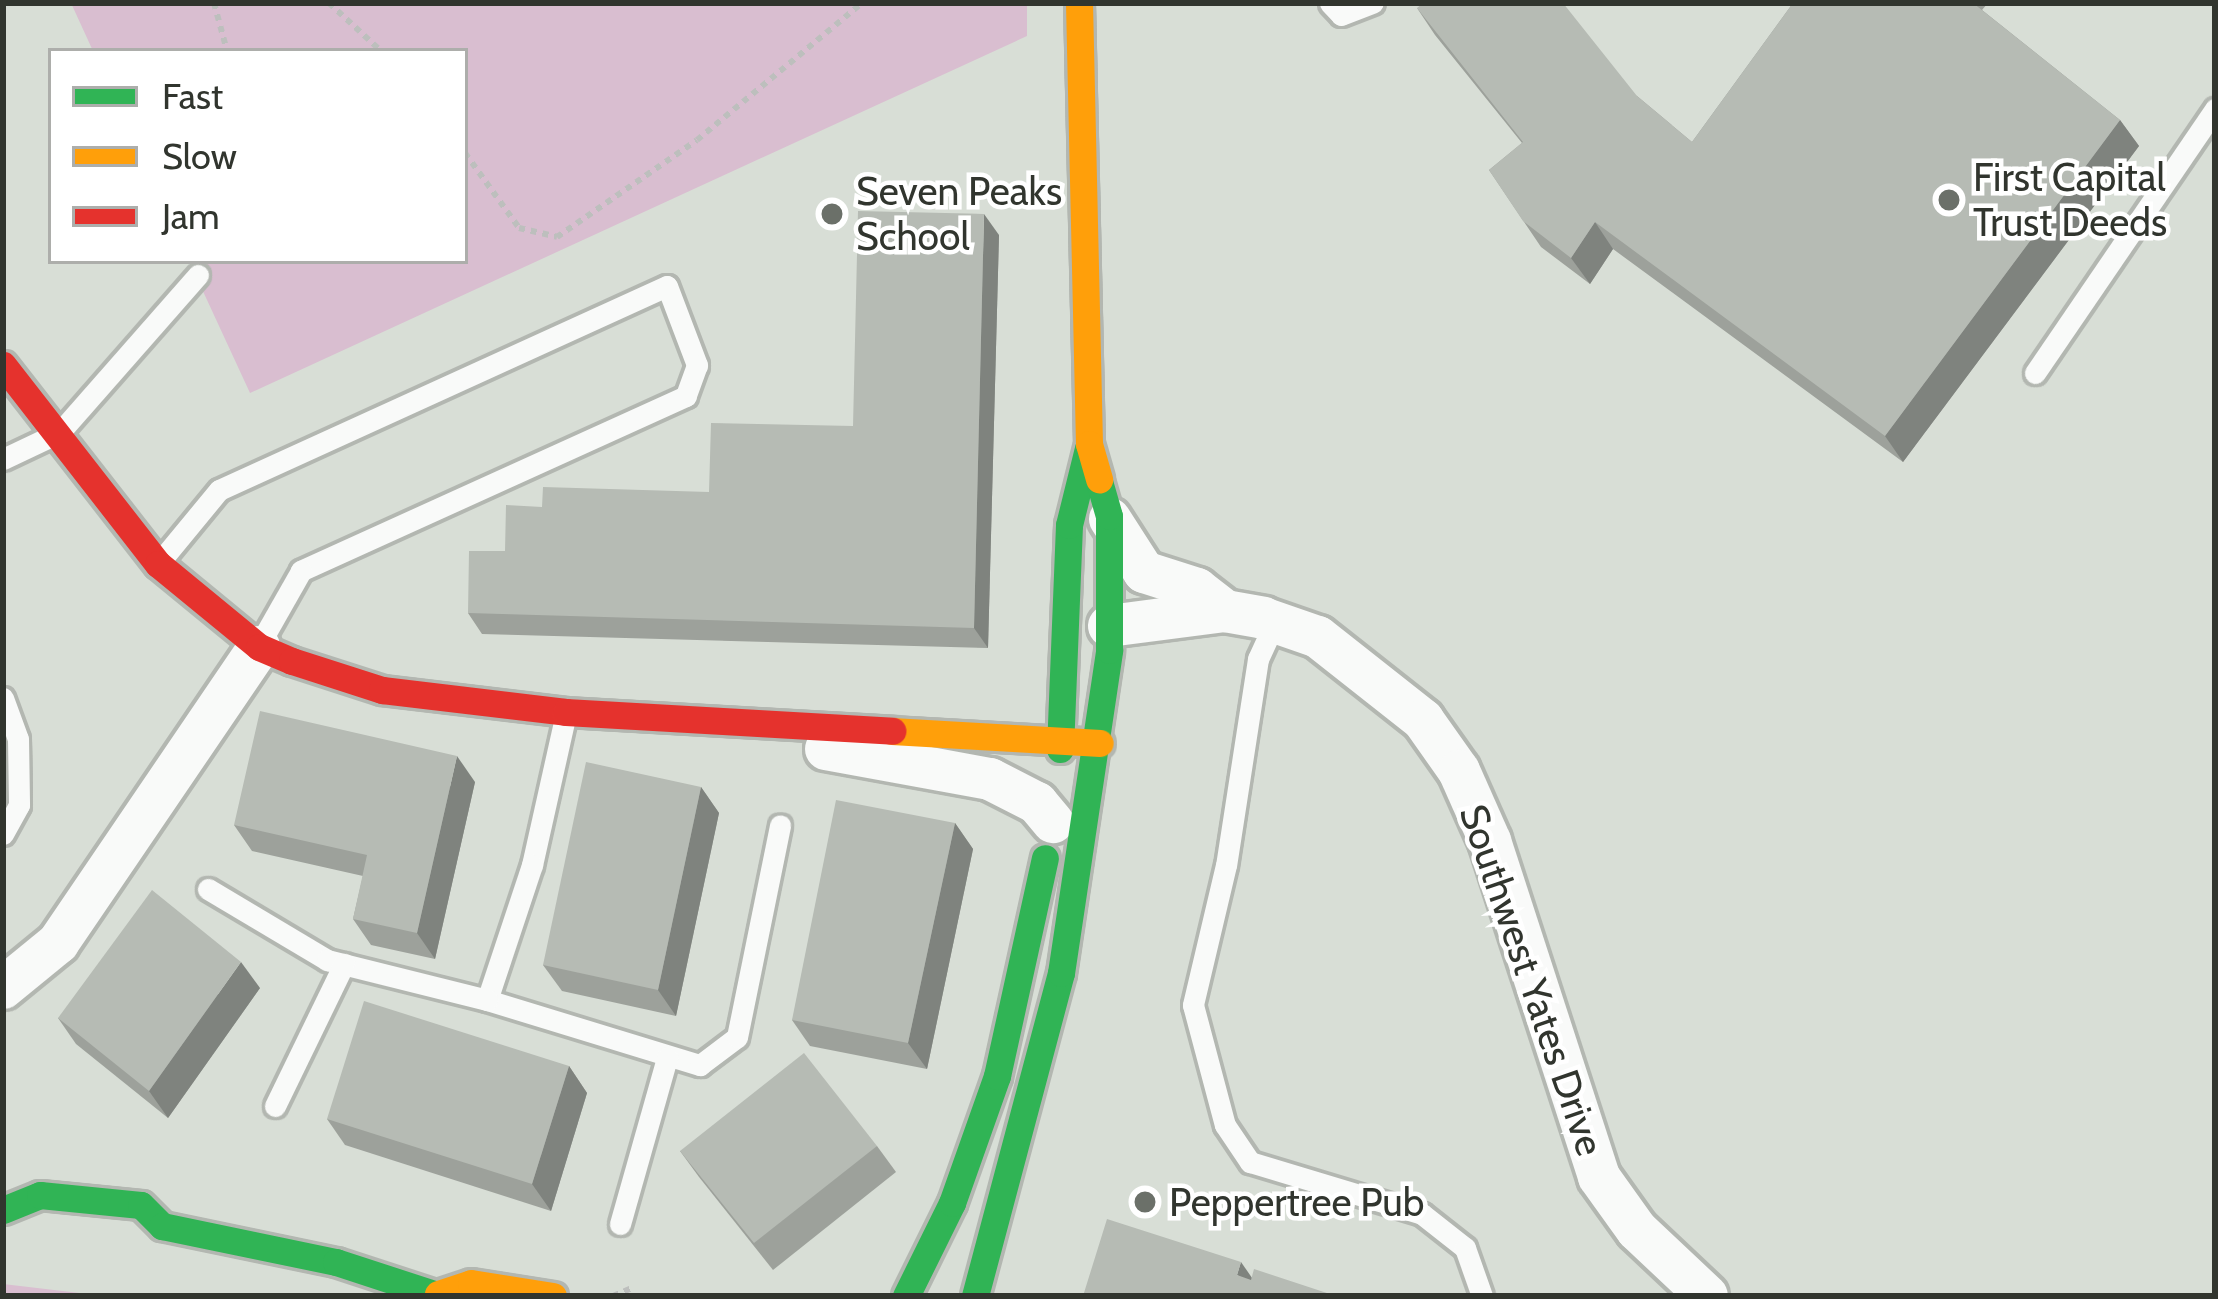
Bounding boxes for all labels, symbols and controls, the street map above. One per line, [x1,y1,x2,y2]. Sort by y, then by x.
legend [48,48,468,264]
text: Fast [162,74,223,118]
text: Slow [162,134,237,178]
place label: First Capital Trust Deeds [1973,155,2167,246]
place label: Seven Peaks School [856,169,1062,260]
marker: First Capital Trust Deeds [1936,187,1962,213]
text: Jam [162,194,220,238]
marker: Seven Peaks School [819,201,845,227]
street label: Southwest Yates Drive [1450,798,1614,1162]
place label: Peppertree Pub [1169,1179,1424,1225]
marker: Peppertree Pub [1132,1189,1158,1215]

